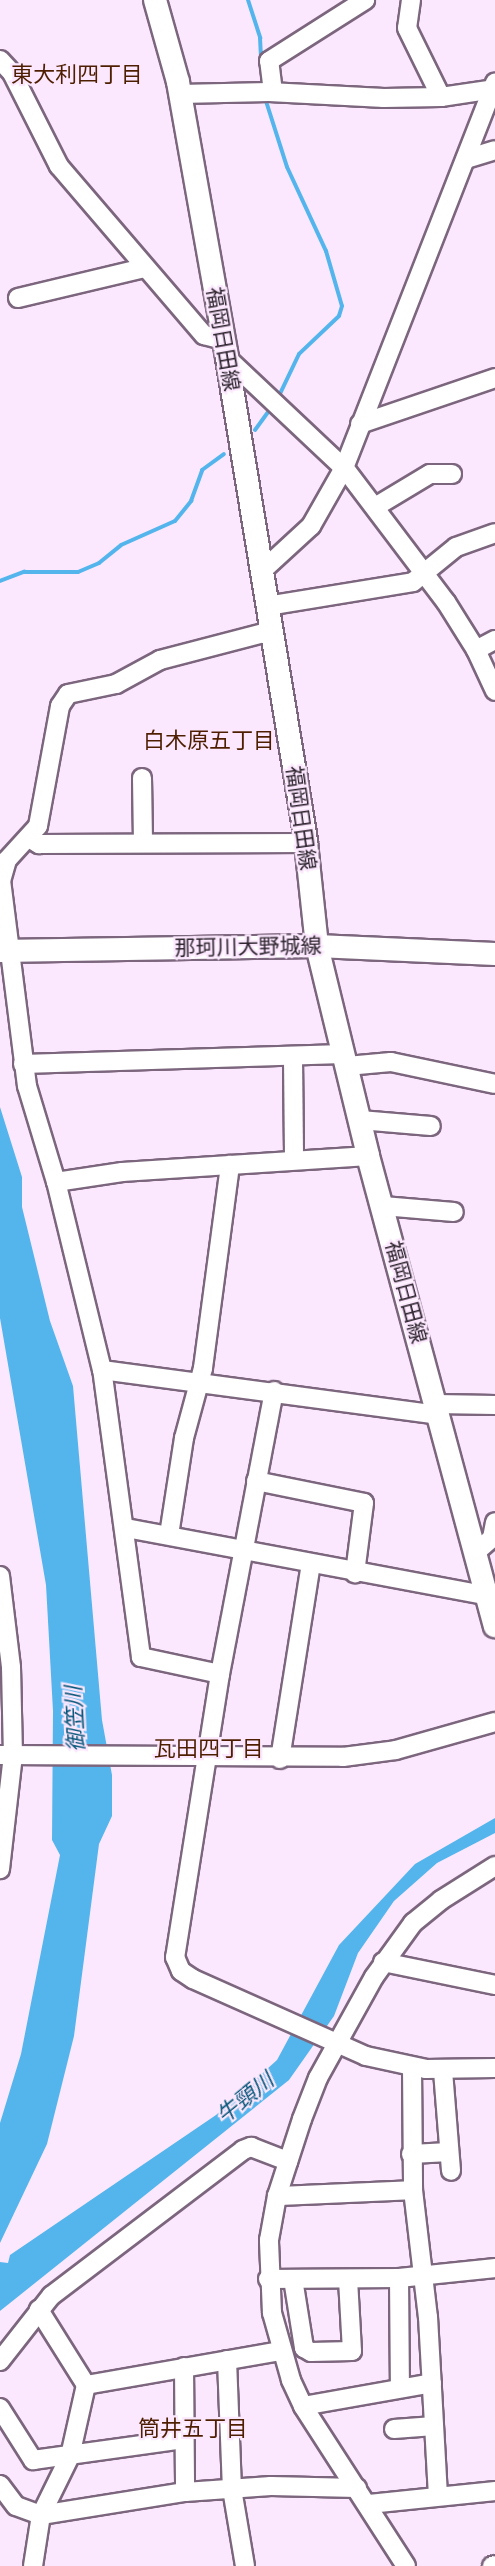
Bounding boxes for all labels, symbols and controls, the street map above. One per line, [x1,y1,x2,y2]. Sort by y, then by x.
district label: 東大利四丁目 [11,62,143,88]
street label: 福岡日田線 [201,285,245,393]
district label: 白木原五丁目 [143,728,275,754]
street label: 福岡日田線 [281,764,321,872]
street label: 那珂川大野城線 [174,933,322,961]
street label: 福岡日田線 [380,1238,432,1346]
water label: 御笠川 [60,1685,90,1753]
district label: 瓦田四丁目 [154,1736,264,1762]
water label: 牛頸川 [211,2067,279,2129]
district label: 筒井五丁目 [138,2416,248,2442]

